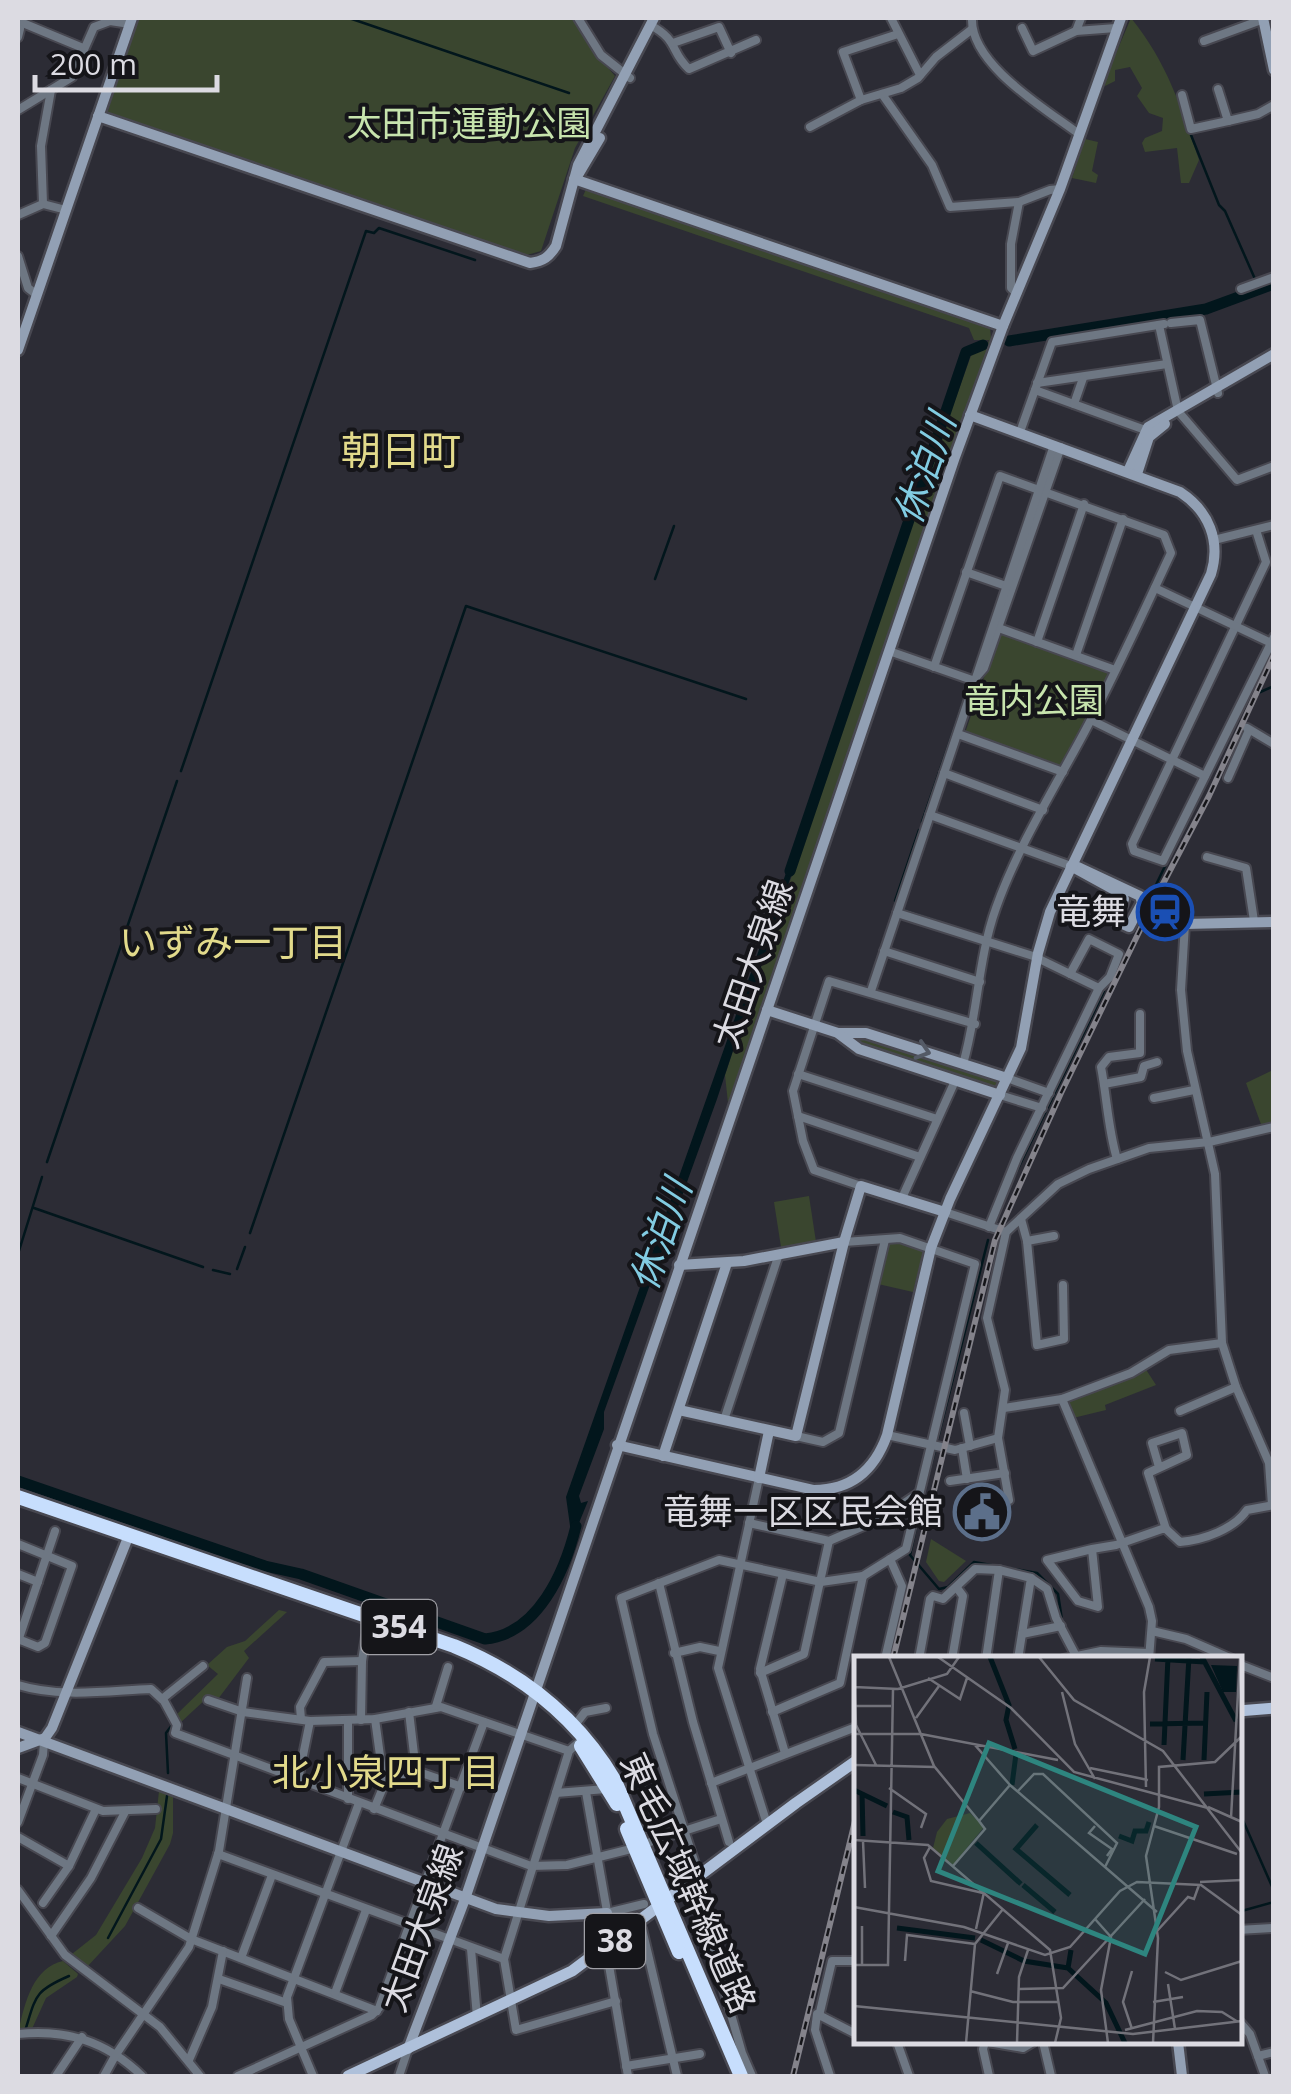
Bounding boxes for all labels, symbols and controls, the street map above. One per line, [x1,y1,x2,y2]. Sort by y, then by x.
scale bar [35,30,218,92]
text: 200 m [50,43,137,84]
park label: 太田市運動公園 [346,99,592,146]
water label: 休泊川 [880,402,968,531]
district label: 朝日町 [341,422,461,477]
park label: 竜内公園 [964,676,1104,723]
street label: 太田大泉線 [701,873,802,1054]
station icon: 竜舞 [1135,882,1195,942]
place label: 竜舞 [1056,887,1126,934]
district label: いずみ一丁目 [119,915,347,967]
one-way arrow [914,1040,931,1060]
water label: 休泊川 [616,1168,704,1297]
public building icon: 竜舞一区区民会館 [952,1482,1012,1542]
place label: 竜舞一区区民会館 [663,1487,943,1534]
road number: 354 [362,1600,436,1654]
inset map [854,1656,1241,2044]
district label: 北小泉四丁目 [272,1745,500,1797]
street label: 東毛広域幹線道路 [611,1745,768,2020]
street label: 太田大泉線 [369,1837,473,2018]
road number: 38 [585,1914,645,1968]

